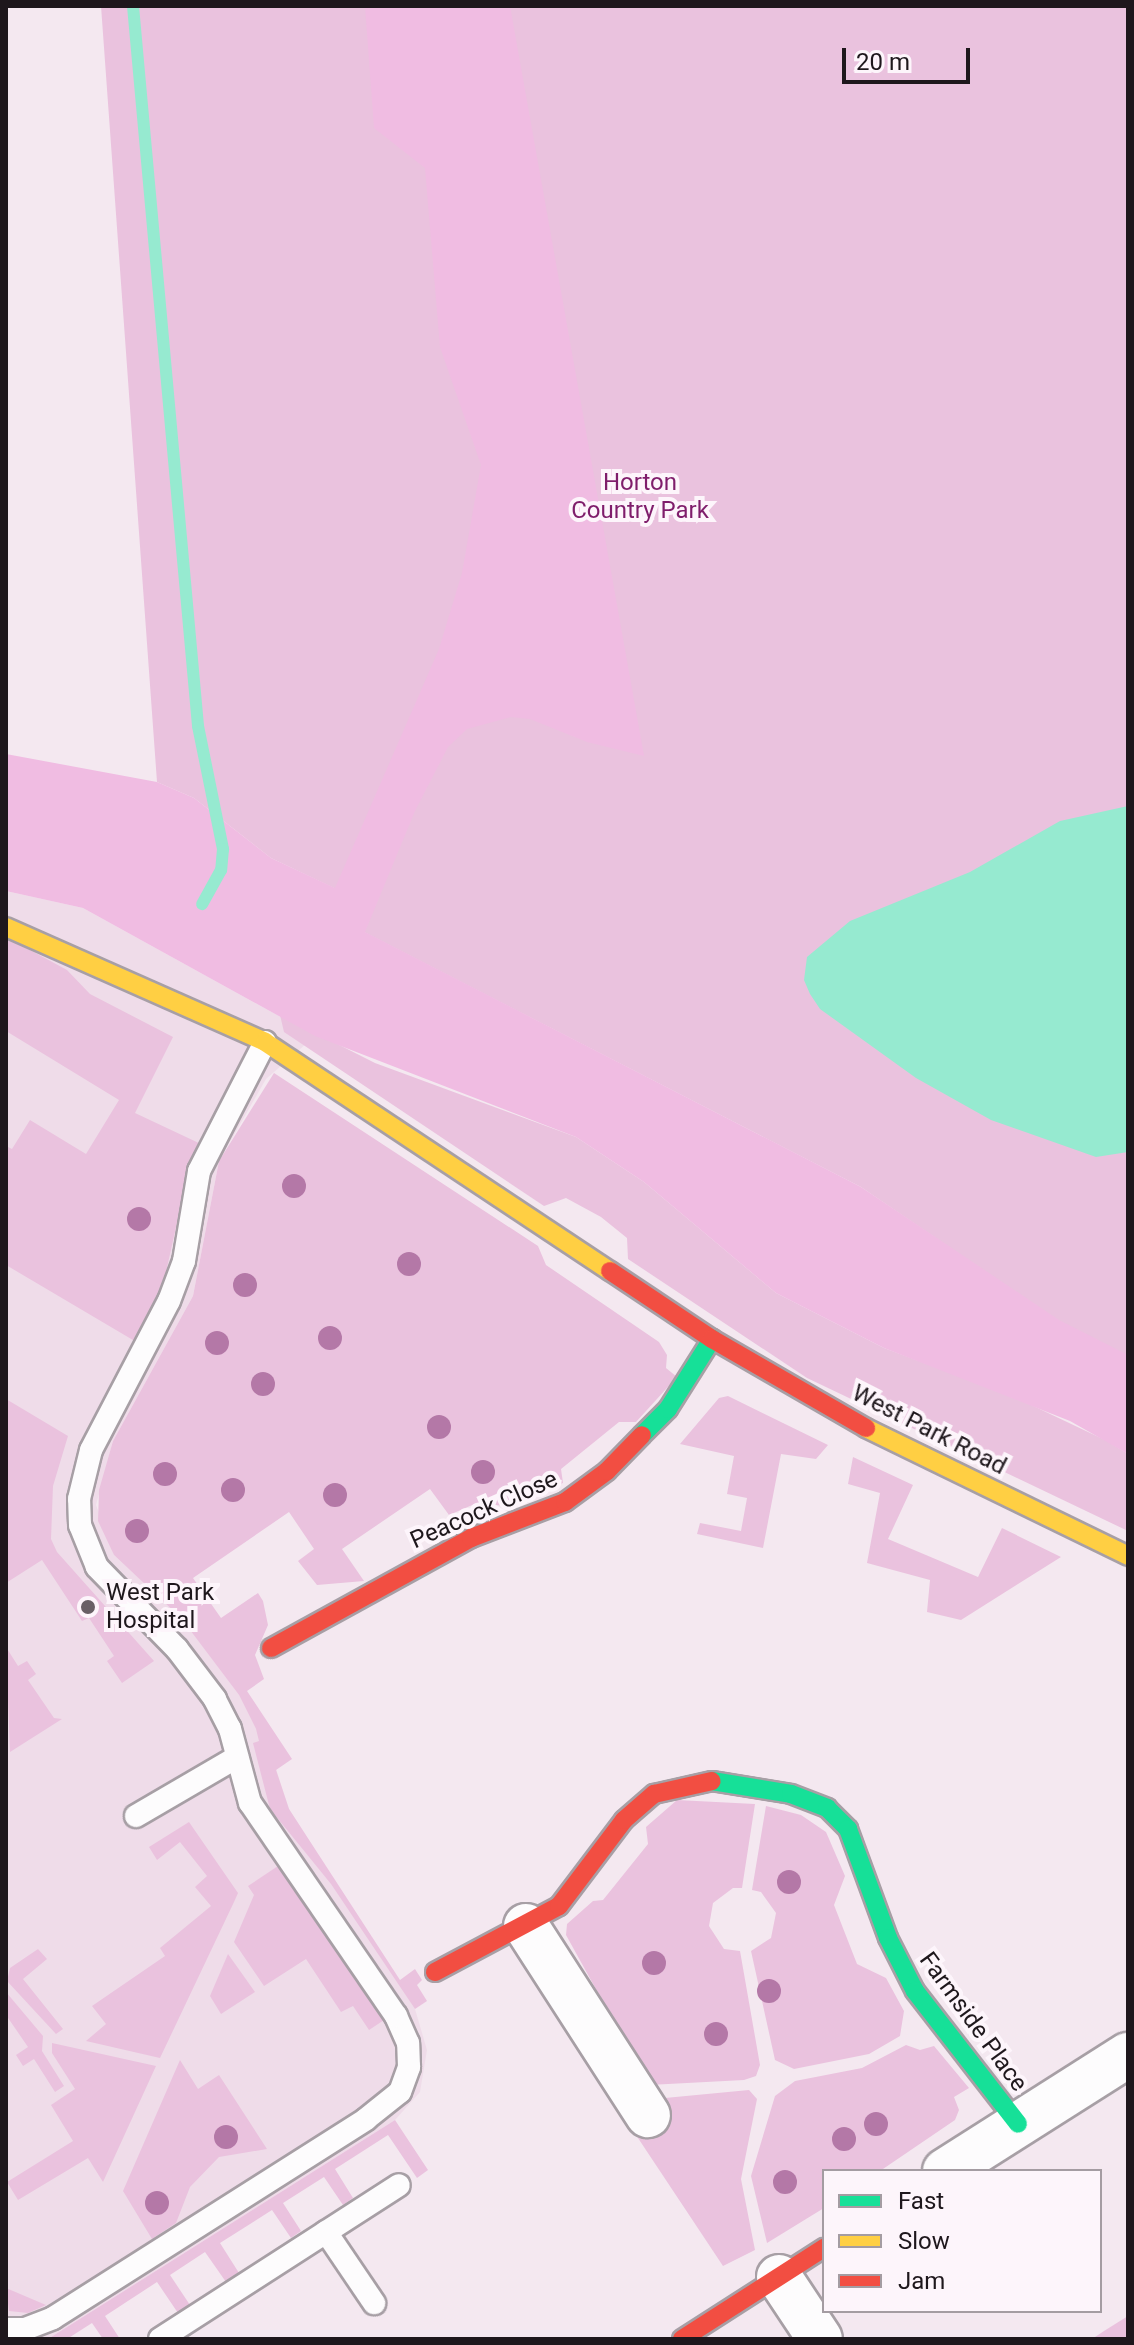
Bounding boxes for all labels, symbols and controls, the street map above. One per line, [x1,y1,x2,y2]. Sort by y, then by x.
scale bar [846,32,974,82]
text: 20 m [856,48,910,76]
park label: Horton Country Park [571,469,709,525]
street label: West Park Road [847,1379,1011,1481]
street label: Peacock Close [406,1465,562,1555]
place label: West Park Hospital [106,1579,214,1635]
marker: West Park Hospital [77,1596,99,1618]
street label: Farmside Place [913,1947,1033,2097]
legend [822,2169,1102,2313]
text: Fast [898,2187,944,2215]
text: Slow [898,2227,950,2255]
text: Jam [898,2267,945,2295]

